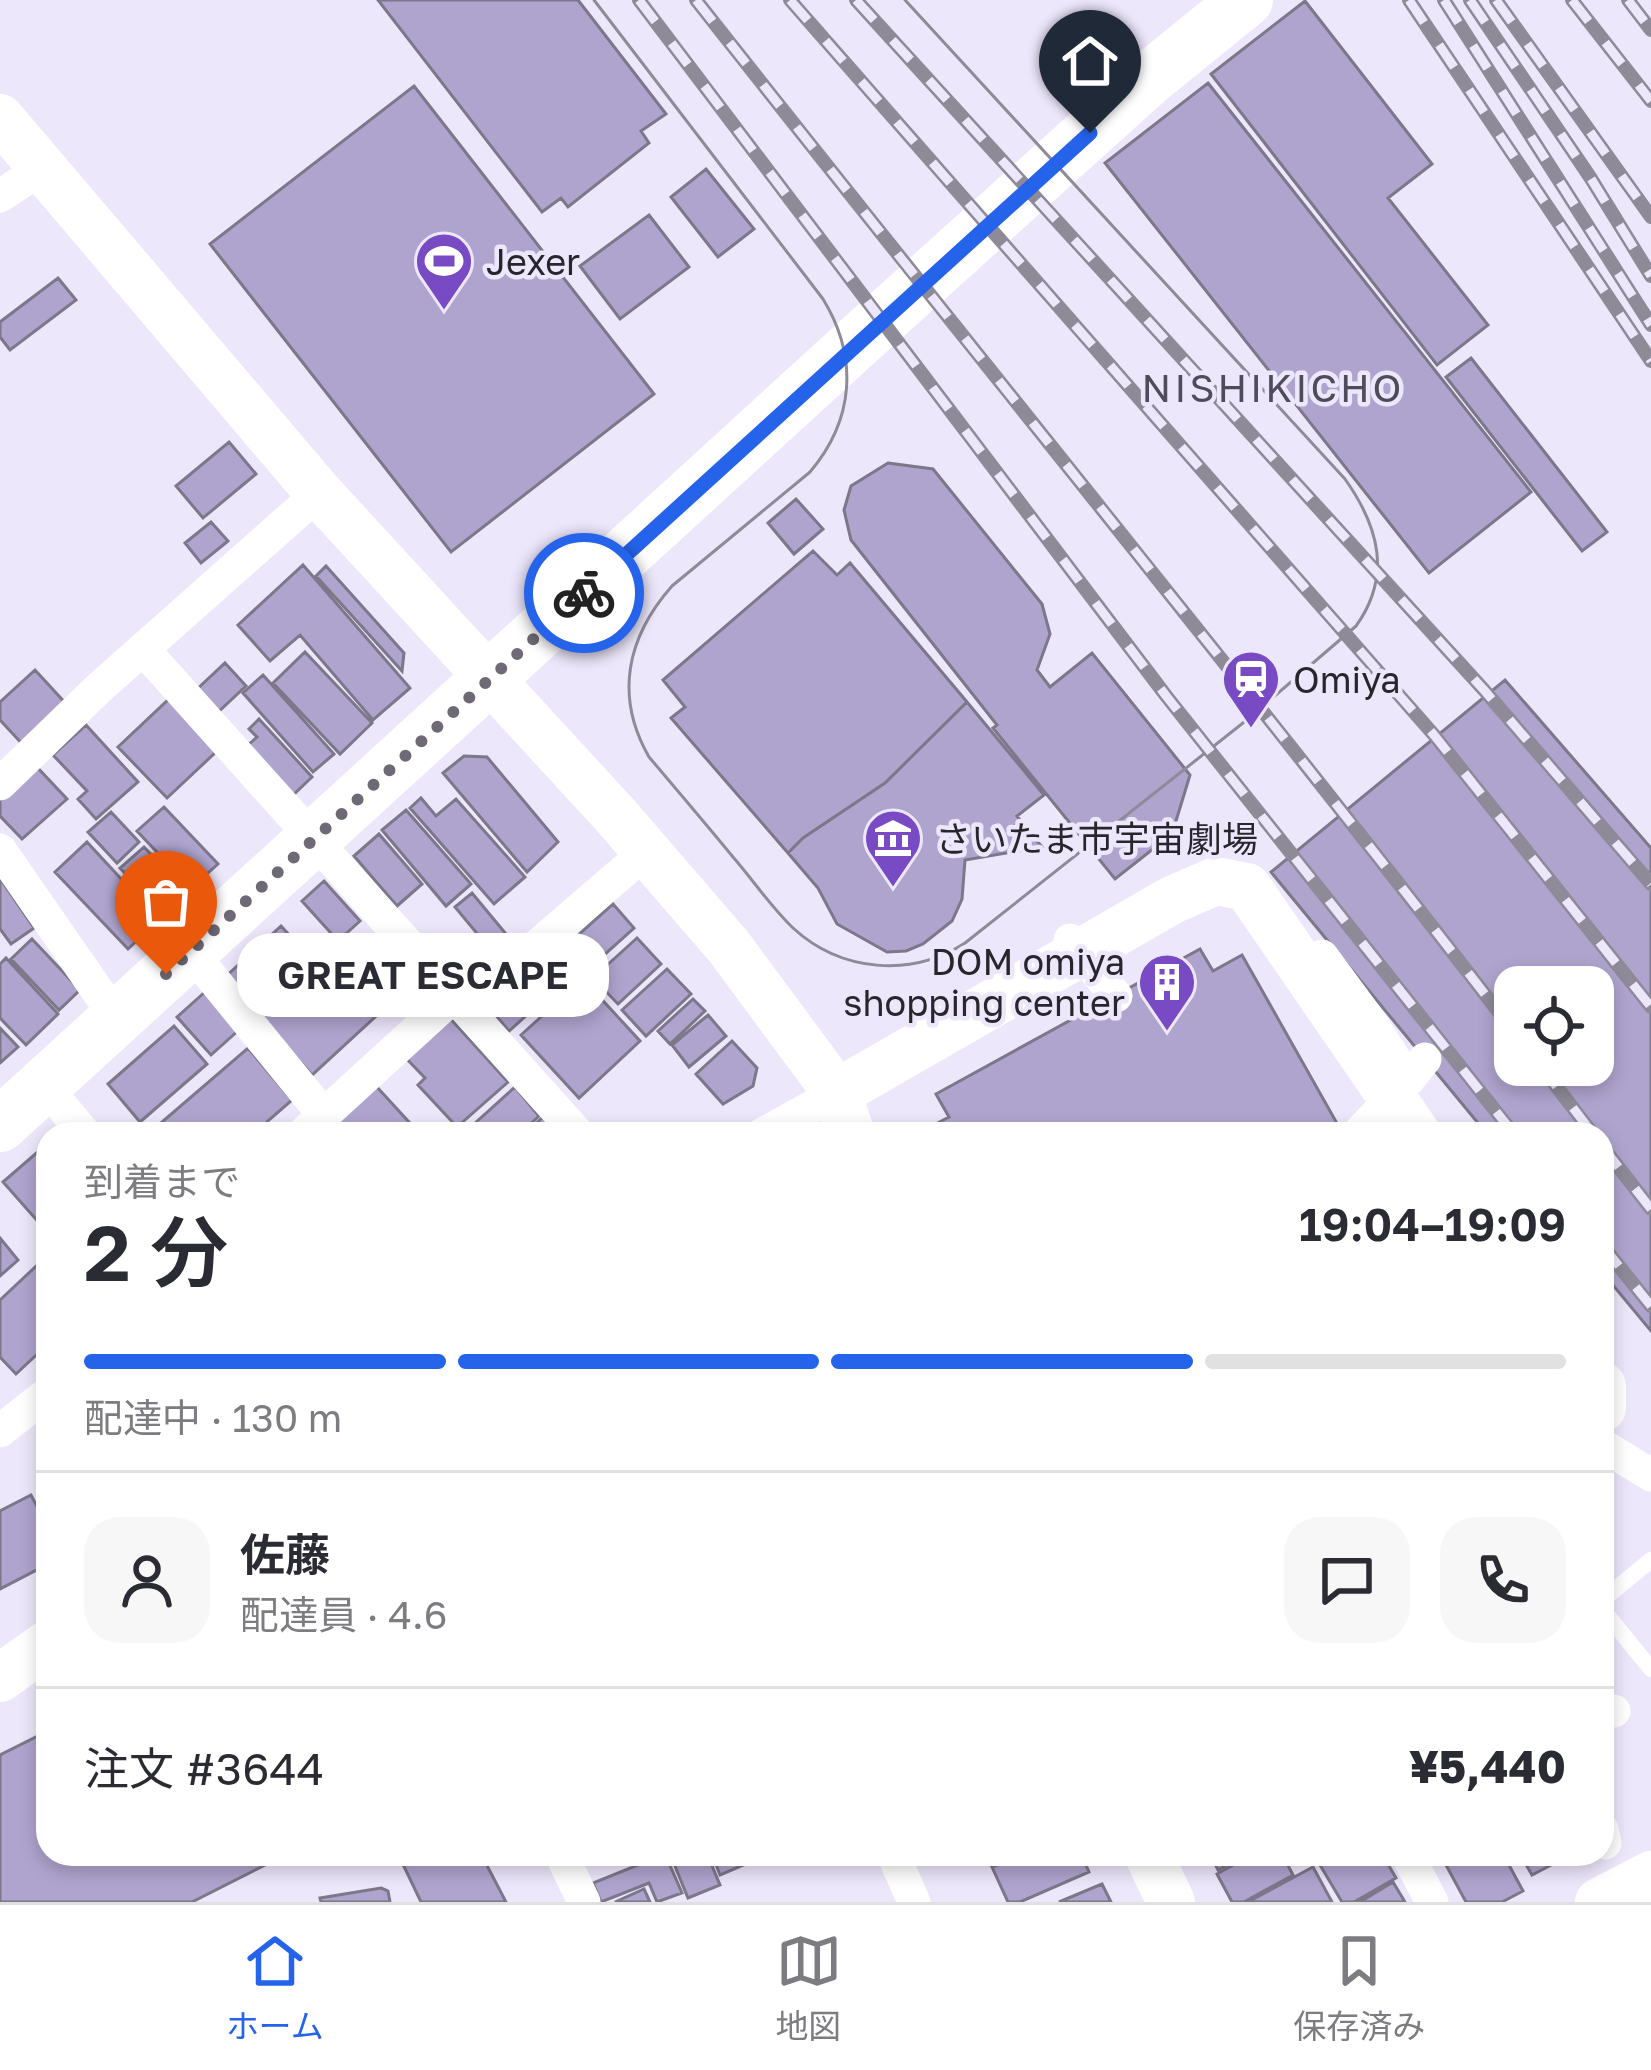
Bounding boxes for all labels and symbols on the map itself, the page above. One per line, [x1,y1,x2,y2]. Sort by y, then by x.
pin [1039,10,1141,133]
sports icon: Jexer [413,230,475,312]
place label: Jexer [486,240,580,283]
district label: NISHIKICHO [1142,364,1404,411]
courier [524,533,644,653]
station icon: Omiya [1220,648,1282,730]
place label: Omiya [1293,658,1401,701]
museum icon: さいたま市宇宙劇場 [862,807,924,889]
place label: さいたま市宇宙劇場 [935,817,1258,860]
pin [115,851,217,974]
callout: GREAT ESCAPE [238,932,610,1016]
place label: DOM omiya shopping center [843,940,1125,1024]
building icon: DOM omiya shopping center [1136,951,1198,1033]

